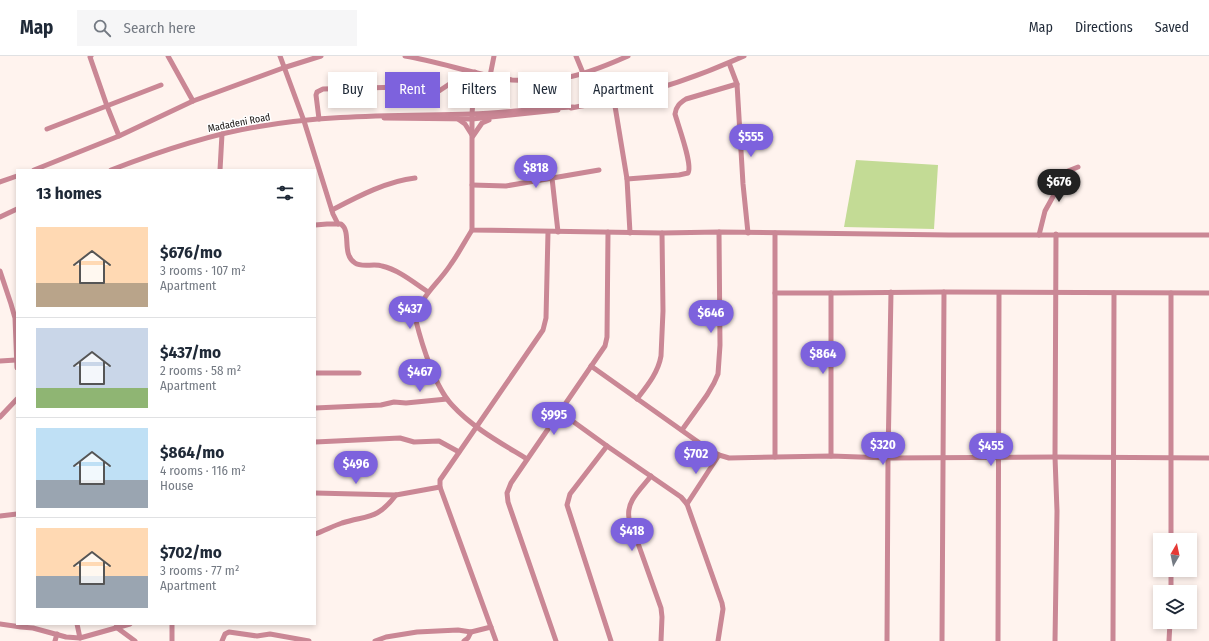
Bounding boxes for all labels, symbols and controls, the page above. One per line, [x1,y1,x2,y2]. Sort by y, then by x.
search box [77,10,357,46]
text: Map [20,16,53,39]
icon: search [91,17,113,39]
text: Search here [123,19,196,37]
text: Map [1029,19,1053,36]
text: Directions [1075,19,1133,36]
text: Saved [1155,19,1189,36]
chip: Buy [328,72,377,108]
chip: Rent [385,72,440,108]
chip: Filters [448,72,510,108]
chip: New [518,72,571,108]
chip: Apartment [579,72,668,108]
street label: Madadeni Road [207,111,271,135]
pin: $555 [727,124,775,158]
text: $555 [738,129,764,144]
pin: $818 [512,155,560,189]
text: $818 [523,160,549,175]
pin: $676 [1035,169,1083,203]
text: $676 [1046,174,1072,189]
icon: filters [274,182,296,204]
text: 13 homes [36,183,102,204]
text: $676/mo [160,242,222,263]
icon: home [68,243,116,291]
text: 3 rooms · 107 m² [160,263,246,278]
text: Apartment [160,278,216,293]
pin: $437 [386,296,434,330]
pin: $646 [687,300,735,334]
text: $437 [398,301,422,316]
text: $646 [698,305,724,320]
pin: $864 [799,341,847,375]
text: $437/mo [160,342,221,363]
icon: home [68,344,116,392]
text: $864 [810,346,836,361]
pin: $467 [396,359,444,393]
text: 2 rooms · 58 m² [160,363,241,378]
text: $467 [407,364,433,379]
text: Apartment [160,378,216,393]
pin: $995 [530,402,578,436]
text: $995 [541,407,567,422]
pin: $320 [859,432,907,466]
pin: $455 [967,433,1015,467]
text: $320 [870,437,896,452]
text: $455 [978,438,1004,453]
pin: $702 [672,441,720,475]
text: $864/mo [160,442,224,463]
icon: home [68,444,116,492]
text: $702 [684,446,708,461]
pin: $496 [332,451,380,485]
text: $496 [343,456,369,471]
text: 4 rooms · 116 m² [160,463,246,478]
text: House [160,478,194,493]
pin: $418 [608,518,656,552]
text: $418 [620,523,644,538]
north arrow [1153,533,1197,577]
map controls [1153,533,1197,629]
text: $702/mo [160,542,222,563]
icon: home [68,544,116,592]
text: 3 rooms · 77 m² [160,563,239,578]
text: Apartment [160,578,216,593]
button: layers [1153,585,1197,629]

